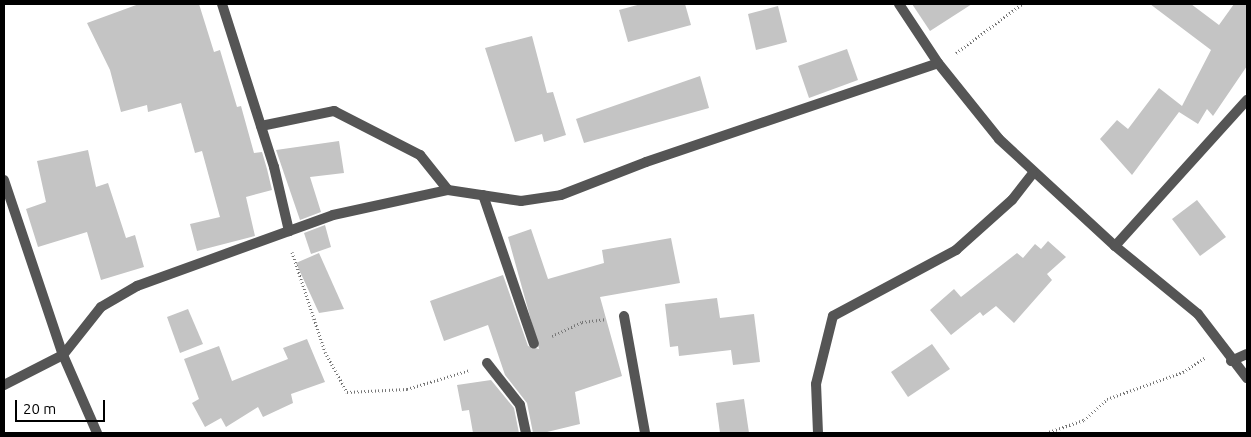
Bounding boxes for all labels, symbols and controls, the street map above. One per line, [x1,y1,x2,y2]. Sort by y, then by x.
scale bar [18,390,108,422]
text: 20 m [23,400,56,417]

